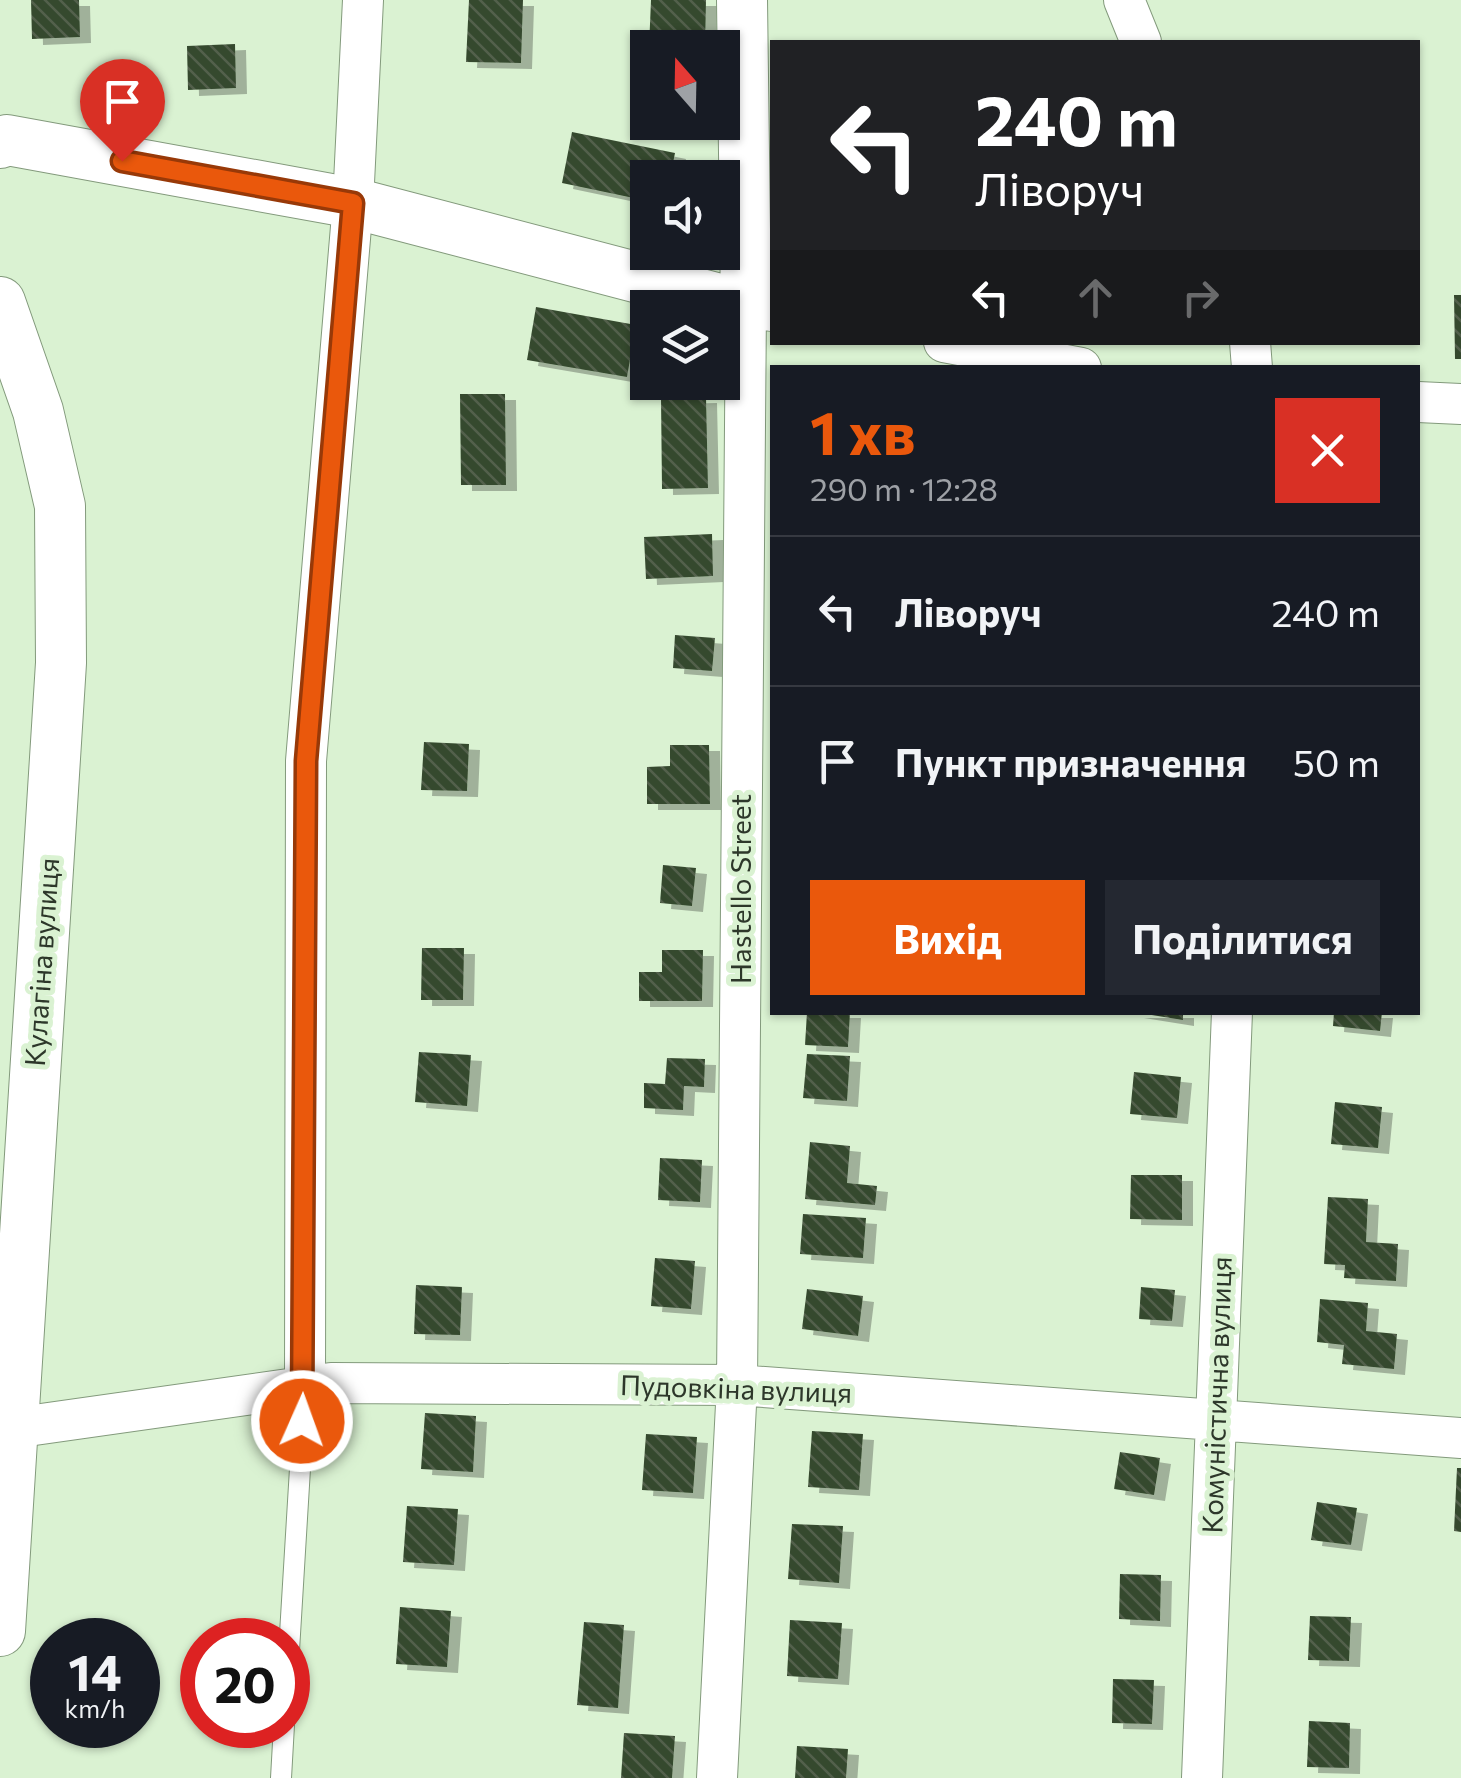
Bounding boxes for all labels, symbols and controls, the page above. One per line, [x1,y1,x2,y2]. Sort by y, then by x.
north arrow [630,30,740,140]
map controls [630,30,740,400]
pin [80,59,165,162]
icon: arrive [95,74,150,129]
text: 240 m [975,75,1178,160]
icon: left [810,80,940,210]
button: sound [630,160,740,270]
text: Ліворуч [975,160,1144,215]
icon: left [963,270,1018,325]
icon: ahead [1068,270,1123,325]
icon: right [1173,270,1228,325]
button: layers [630,290,740,400]
text: 1 хв [810,394,915,467]
button: close [1275,398,1380,503]
text: 290 m · 12:28 [810,468,998,508]
icon: left [810,584,865,639]
text: Ліворуч [895,588,1042,635]
text: 240 m [1272,588,1380,635]
icon: arrive [810,734,865,789]
text: Пункт призначення [895,738,1246,785]
text: 50 m [1293,738,1380,785]
street label: Hastello Street [723,794,757,984]
street label: Кулагіна вулиця [17,857,65,1067]
button: Вихід [810,880,1085,995]
button: Поділитися [1105,880,1380,995]
street label: Комуністична вулиця [1194,1256,1238,1534]
street label: Пудовкіна вулиця [620,1367,853,1409]
position arrow [250,1369,354,1473]
speed limit sign: 20 [180,1618,310,1748]
text: 14 [68,1640,122,1701]
text: km/h [65,1693,125,1723]

